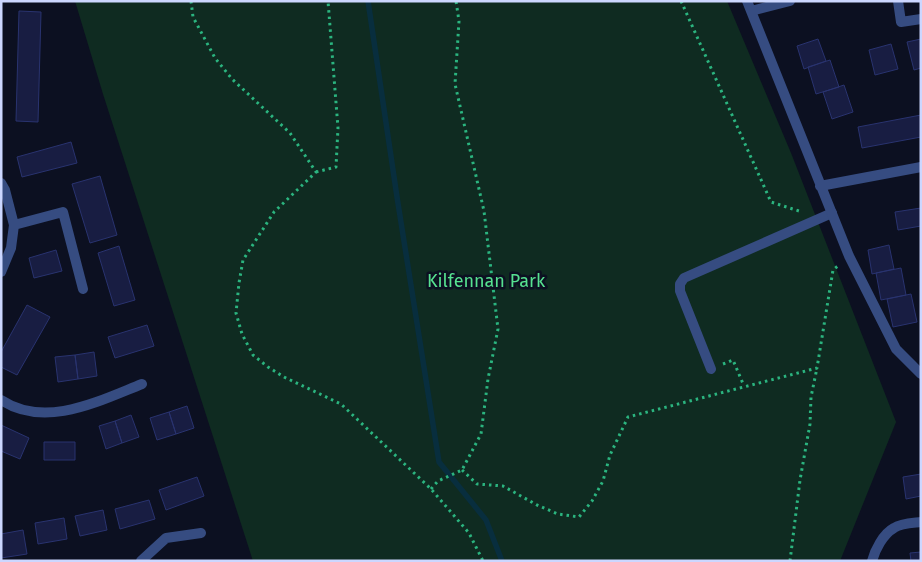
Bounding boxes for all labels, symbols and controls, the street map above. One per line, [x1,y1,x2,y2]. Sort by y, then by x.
park label: Kilfennan Park [427,270,546,292]

